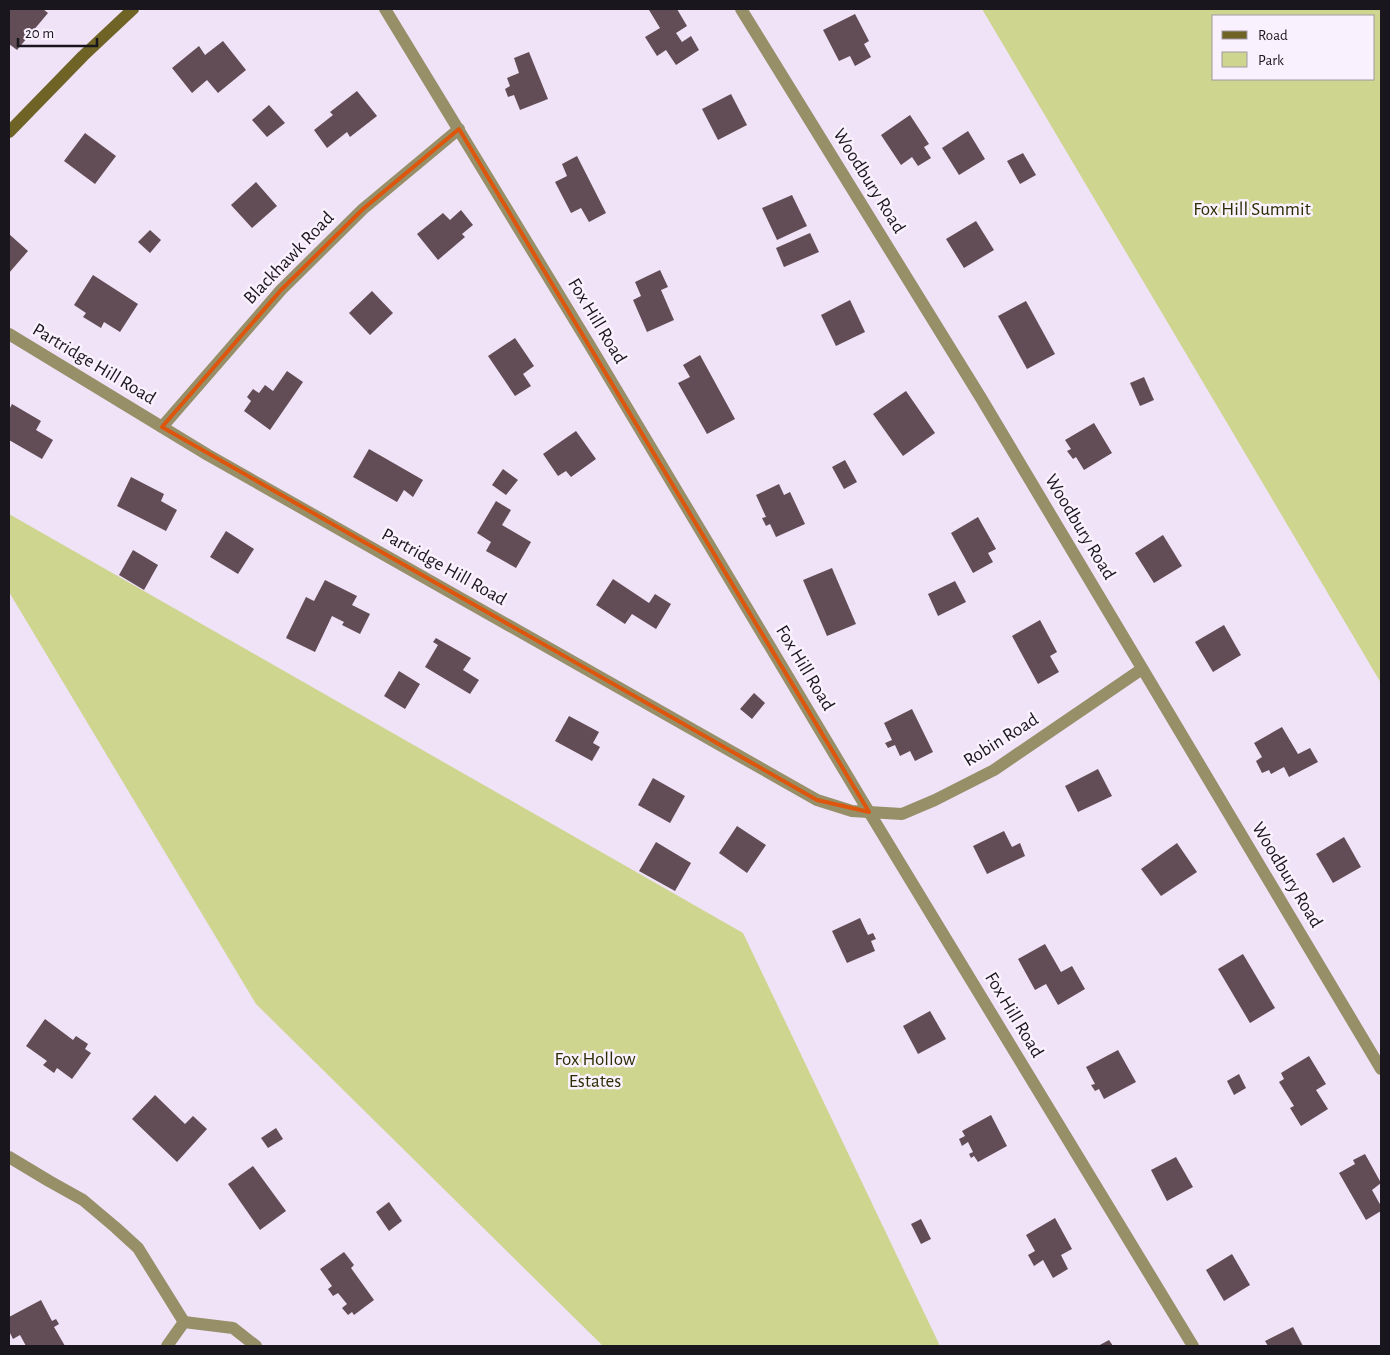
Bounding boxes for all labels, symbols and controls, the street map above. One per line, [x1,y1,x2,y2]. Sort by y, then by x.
scale bar [18,15,96,47]
legend [1212,15,1375,80]
text: 20 m [25,26,54,41]
text: Road [1258,28,1288,43]
text: Park [1258,53,1284,68]
street label: Woodbury Road [829,125,909,237]
park label: Fox Hill Summit [1193,200,1311,219]
street label: Blackhawk Road [240,208,338,308]
street label: Fox Hill Road [564,275,630,367]
street label: Partridge Hill Road [29,320,159,408]
street label: Woodbury Road [1041,471,1119,583]
street label: Partridge Hill Road [378,525,510,609]
street label: Fox Hill Road [772,622,838,714]
street label: Robin Road [960,710,1042,770]
street label: Woodbury Road [1248,819,1326,931]
street label: Fox Hill Road [981,969,1047,1061]
park label: Fox Hollow Estates [554,1050,636,1091]

